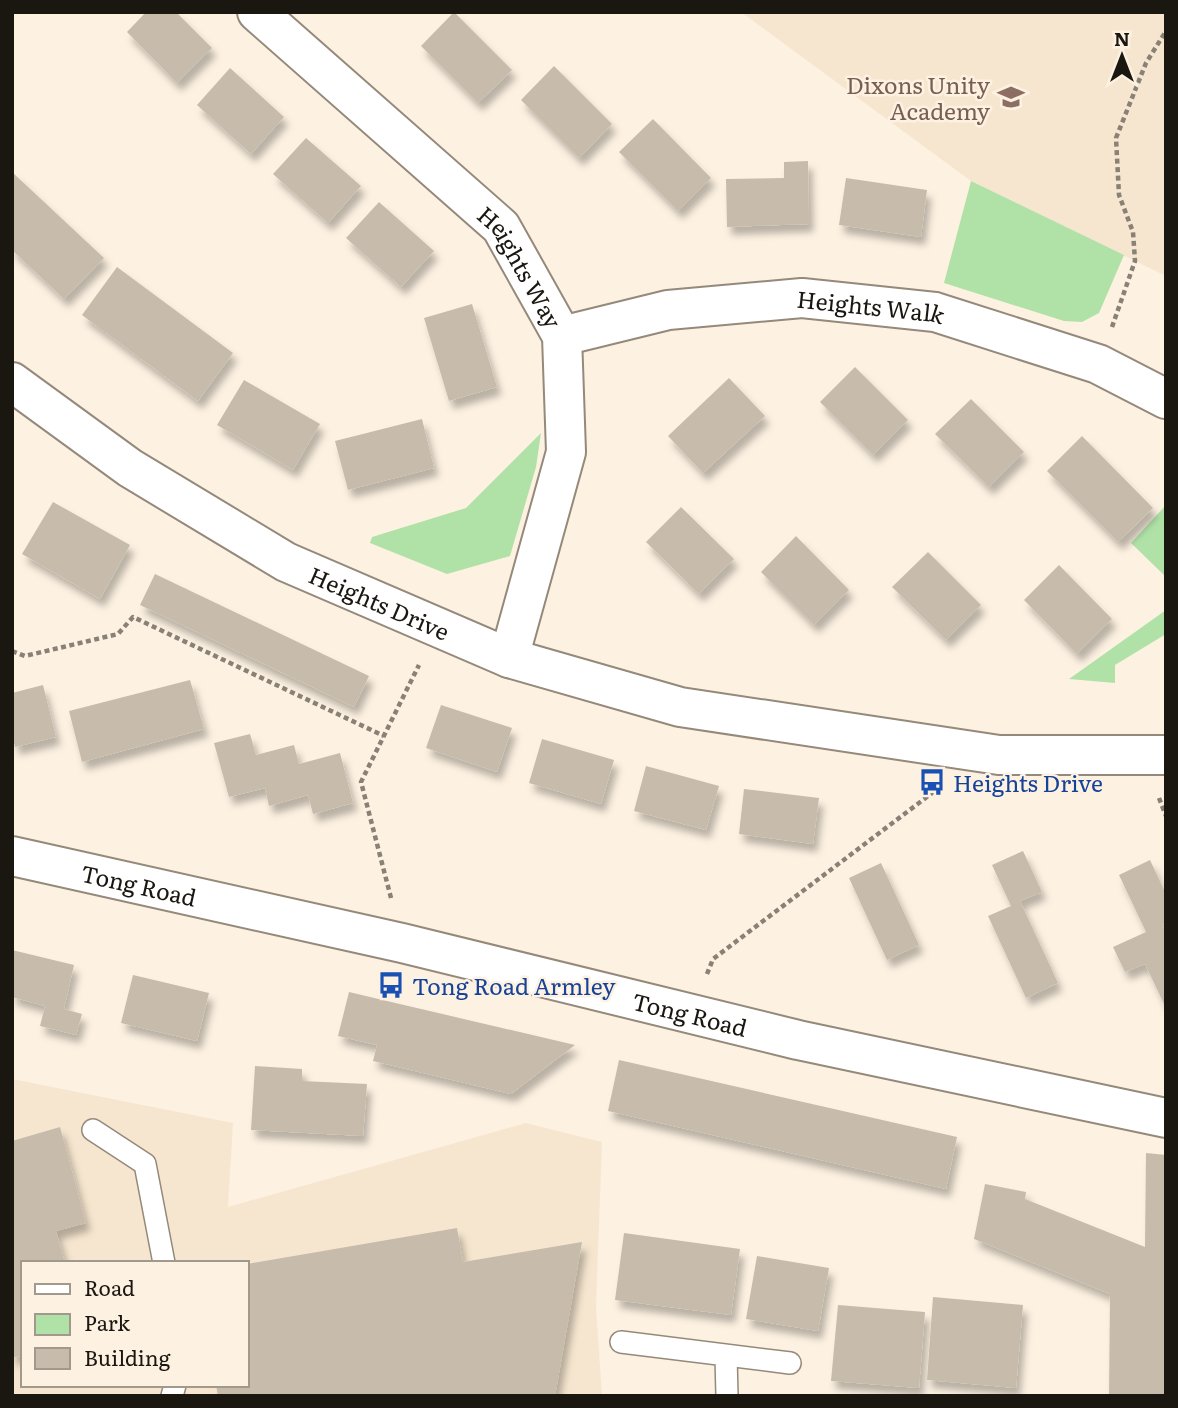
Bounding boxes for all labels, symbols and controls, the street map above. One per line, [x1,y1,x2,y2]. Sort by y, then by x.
north arrow [1087,21,1157,91]
text: N [1114,24,1130,52]
place label: Dixons Unity Academy [846,67,991,127]
school or university icon: Dixons Unity Academy [996,82,1026,112]
street label: Heights Way [471,197,571,335]
street label: Heights Walk [795,281,951,331]
street label: Heights Drive [304,557,455,648]
place label: Heights Drive [953,765,1103,799]
bus stop icon: Heights Drive [917,767,947,797]
street label: Tong Road [78,855,200,914]
place label: Tong Road Armley [412,968,616,1002]
bus stop icon: Tong Road Armley [376,970,406,1000]
street label: Tong Road [629,983,751,1044]
legend [21,1261,248,1387]
text: Road [84,1271,135,1302]
text: Park [84,1306,130,1337]
text: Building [84,1341,171,1372]

